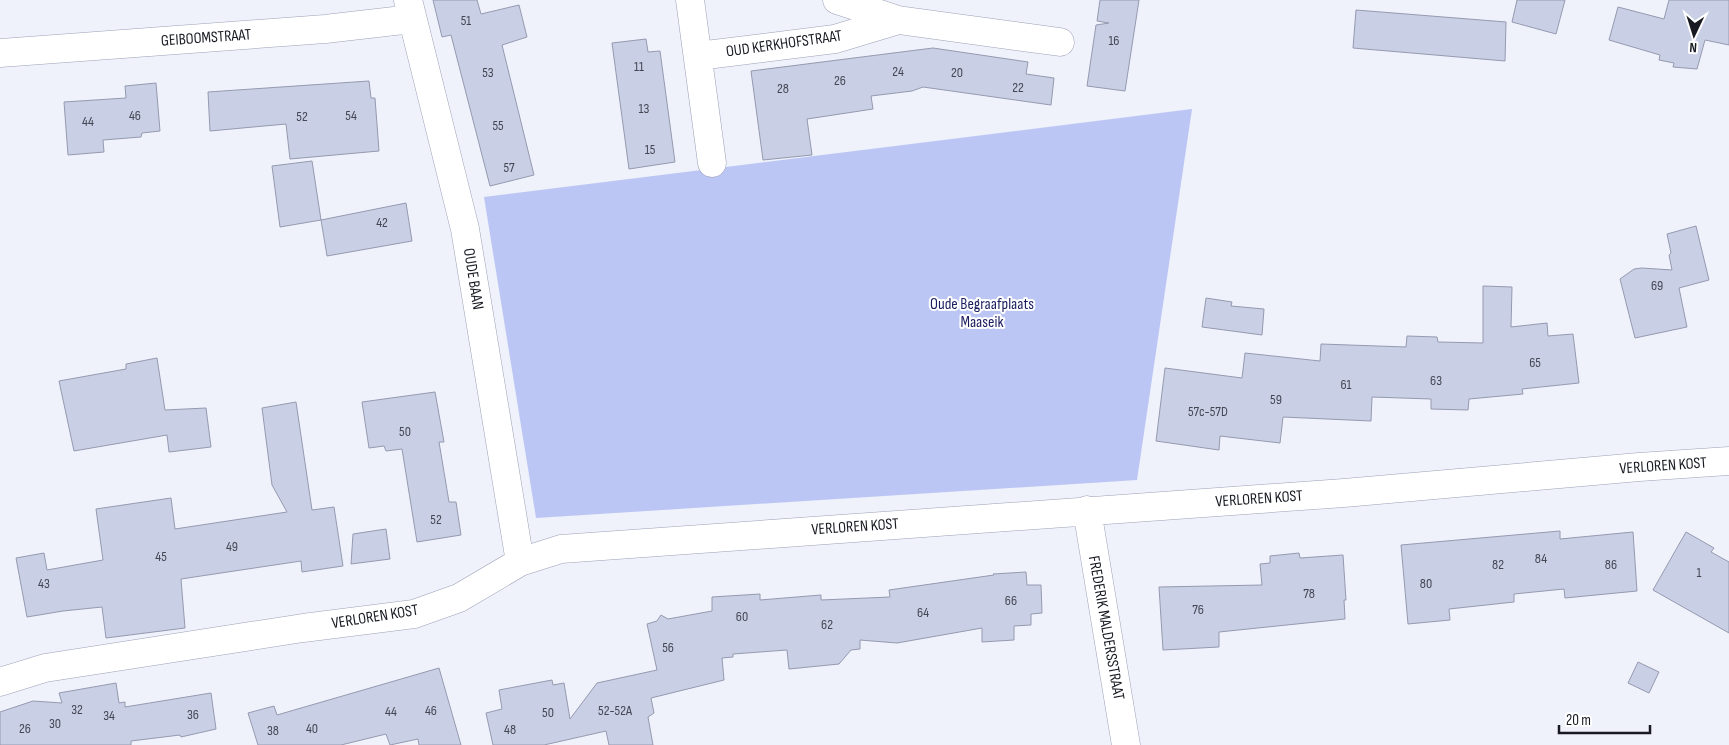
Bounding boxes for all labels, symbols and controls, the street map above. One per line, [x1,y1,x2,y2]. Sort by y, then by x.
north arrow [1669,10,1719,60]
house number: 51 [461,12,471,29]
street label: GEIBOOMSTRAAT [160,25,252,51]
street label: OUD KERKHOFSTRAAT [725,26,844,62]
house number: 16 [1108,32,1120,49]
text: N [1689,39,1697,56]
house number: 11 [634,58,644,75]
house number: 24 [892,63,904,80]
house number: 53 [482,64,494,81]
house number: 20 [951,64,963,81]
house number: 26 [834,72,846,89]
house number: 22 [1012,79,1024,96]
house number: 28 [777,80,789,97]
house number: 13 [639,100,650,117]
house number: 46 [129,107,141,124]
house number: 54 [345,107,357,124]
house number: 52 [296,108,308,125]
house number: 44 [82,113,94,130]
house number: 55 [492,117,504,134]
house number: 15 [645,141,656,158]
house number: 57 [503,159,515,176]
house number: 42 [376,214,388,231]
street label: OUDE BAAN [459,247,487,311]
house number: 69 [1651,277,1663,294]
park label: Oude Begraafplaats Maaseik [930,295,1034,332]
house number: 65 [1529,354,1541,371]
house number: 63 [1430,372,1442,389]
house number: 61 [1340,376,1352,393]
house number: 59 [1270,391,1282,408]
house number: 57c-57D [1188,403,1228,420]
house number: 50 [399,423,411,440]
street label: VERLOREN KOST [1619,453,1708,479]
street label: VERLOREN KOST [1215,486,1304,512]
house number: 52 [430,511,442,528]
street label: VERLOREN KOST [811,514,900,540]
house number: 49 [226,538,238,555]
house number: 45 [155,548,167,565]
house number: 84 [1535,550,1547,567]
street label: FREDERIK MALDERSSTRAAT [1084,554,1128,702]
house number: 82 [1492,556,1504,573]
house number: 86 [1605,556,1617,573]
house number: 1 [1697,564,1702,581]
house number: 43 [38,575,50,592]
house number: 80 [1420,575,1432,592]
house number: 78 [1303,585,1315,602]
house number: 66 [1005,592,1017,609]
street label: VERLOREN KOST [330,601,420,633]
house number: 76 [1192,601,1204,618]
house number: 64 [917,604,929,621]
house number: 60 [736,608,748,625]
house number: 62 [821,616,833,633]
house number: 56 [662,639,674,656]
house number: 32 [71,701,83,718]
house number: 46 [425,702,437,719]
house number: 52-52A [598,702,633,719]
scale bar [1559,702,1650,734]
house number: 44 [385,703,397,720]
house number: 50 [542,704,554,721]
house number: 36 [187,706,199,723]
house number: 34 [103,707,115,724]
text: 20 m [1566,711,1591,730]
house number: 30 [49,715,61,732]
house number: 26 [19,720,31,737]
house number: 40 [306,720,318,737]
house number: 48 [504,721,516,738]
house number: 38 [267,722,279,739]

